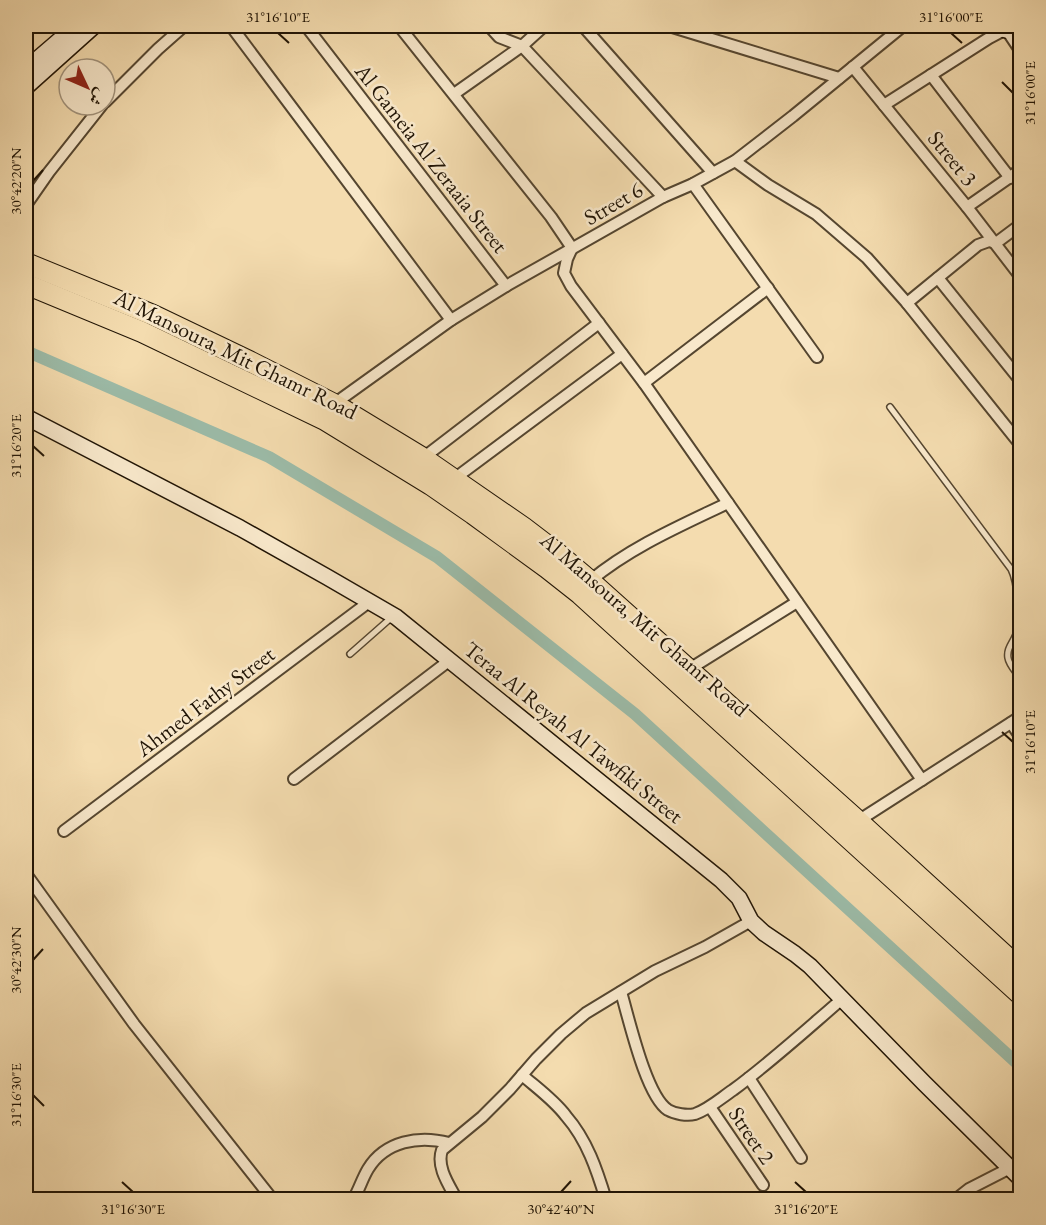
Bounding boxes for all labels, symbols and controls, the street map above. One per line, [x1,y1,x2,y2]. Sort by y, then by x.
text: 31°16'10"E [246,7,311,26]
text: 31°16'00"E [919,7,984,26]
north arrow [57,57,117,117]
street label: Al Gameia Al Zeraaia Street [348,57,515,259]
text: 31°16'00"E [1020,60,1039,125]
text: ش [84,84,110,110]
street label: Street 3 [921,125,984,192]
text: 30°42'20"N [6,147,25,215]
street label: Street 6 [579,175,648,232]
street label: Al Mansoura, Mit Ghamr Road [108,282,363,426]
text: 31°16'20"E [6,413,25,478]
street label: Al Mansoura, Mit Ghamr Road [533,525,756,724]
street label: Teraa Al Reyah Al Tawfiki Street [458,635,689,830]
street label: Ahmed Fathy Street [129,640,281,764]
text: 31°16'10"E [1020,709,1039,774]
text: 30°42'30"N [6,926,25,994]
text: 31°16'30"E [6,1062,25,1127]
street label: Street 2 [722,1101,782,1170]
text: 31°16'30"E [101,1199,166,1218]
text: 30°42'40"N [527,1199,595,1218]
text: 31°16'20"E [774,1199,839,1218]

